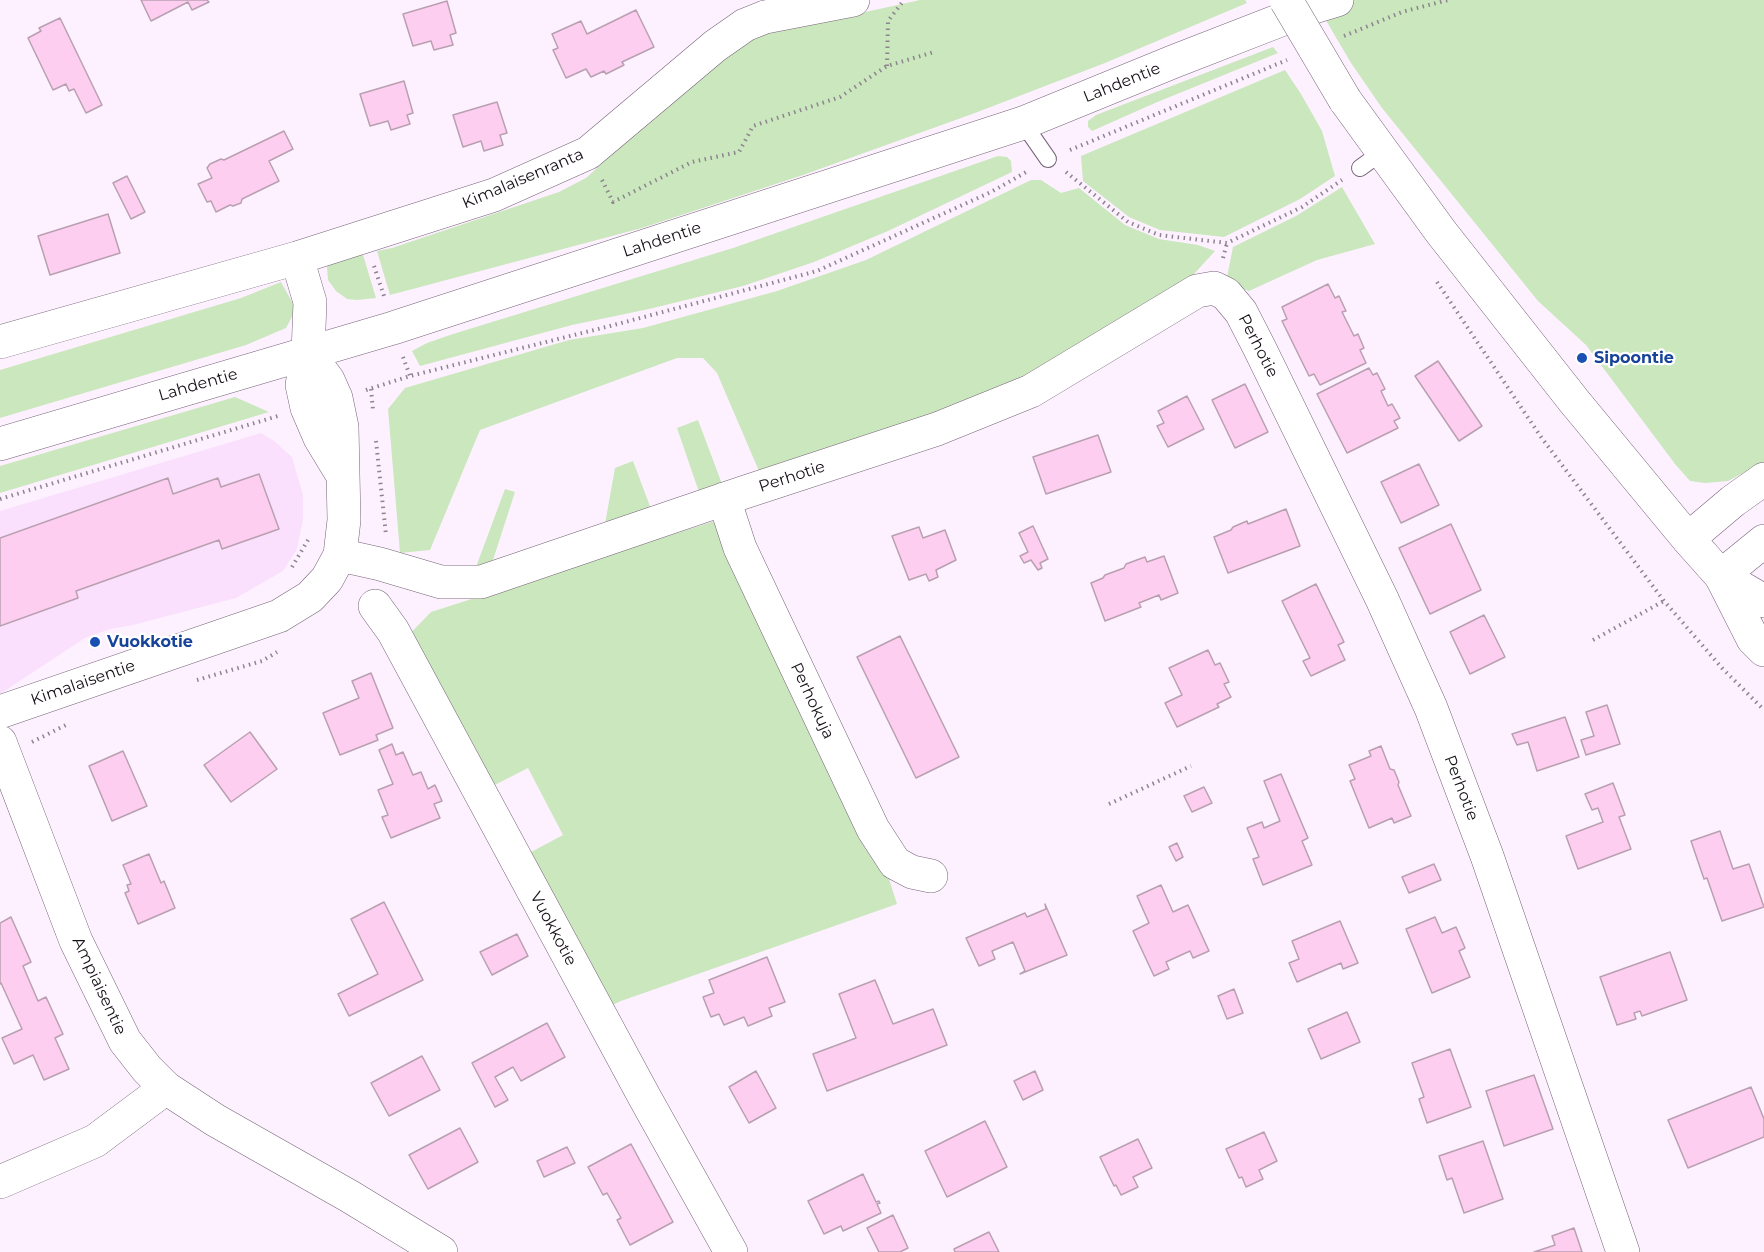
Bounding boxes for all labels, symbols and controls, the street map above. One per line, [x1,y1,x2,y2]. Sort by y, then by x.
street label: Lahdentie [1081,59,1163,107]
street label: Kimalaisenranta [459,145,587,213]
street label: Lahdentie [620,218,704,262]
street label: Perhotie [1234,311,1282,381]
place label: Sipoontie [1594,348,1674,368]
marker: Sipoontie [1575,351,1589,365]
street label: Lahdentie [156,365,240,405]
street label: Perhotie [756,457,828,497]
place label: Vuokkotie [107,632,193,652]
marker: Vuokkotie [88,635,102,649]
street label: Kimalaisentie [28,656,138,710]
street label: Perhokuja [786,660,838,742]
street label: Perhotie [1440,753,1482,823]
street label: Vuokkotie [526,889,580,969]
street label: Ampiaisentie [68,934,130,1038]

